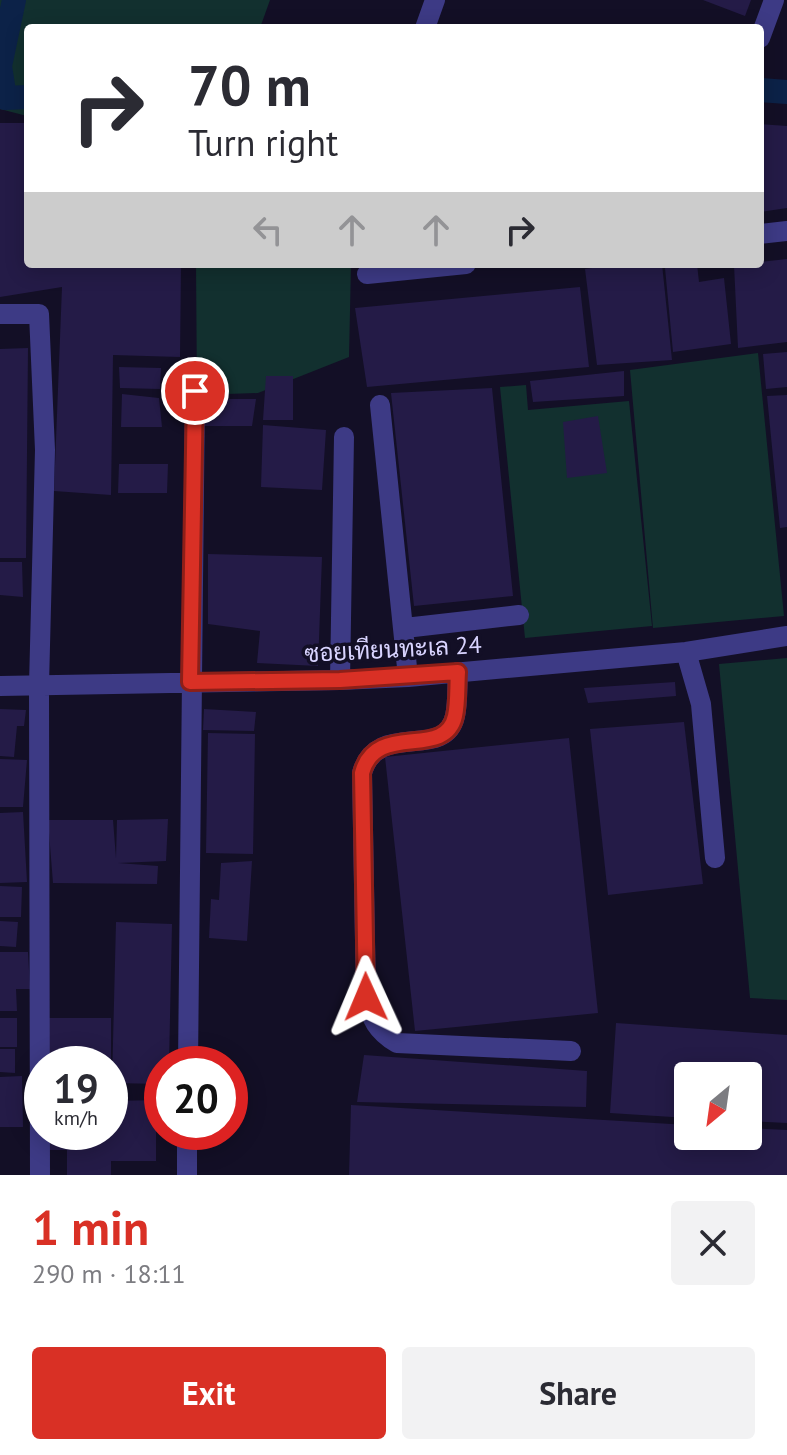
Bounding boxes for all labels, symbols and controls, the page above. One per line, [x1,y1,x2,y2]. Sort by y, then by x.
text: 70 m [188,49,311,121]
icon: right [56,56,160,160]
text: Turn right [188,119,338,166]
icon: left [246,208,290,252]
icon: ahead [330,208,374,252]
icon: ahead [414,208,458,252]
icon: right [498,208,542,252]
pin [161,357,229,425]
icon: arrive [173,369,217,413]
street label: ซอยเทียนทะเล 24 [304,629,482,669]
position arrow [324,955,408,1039]
speed limit sign: 20 [144,1046,248,1150]
text: 19 [53,1062,99,1114]
north arrow [674,1062,762,1150]
map controls [674,1062,762,1150]
text: km/h [54,1105,98,1131]
text: 1 min [32,1196,149,1258]
button: close [671,1201,755,1285]
text: 290 m · 18:11 [32,1257,186,1290]
button: Exit [32,1347,386,1439]
button: Share [402,1347,755,1439]

